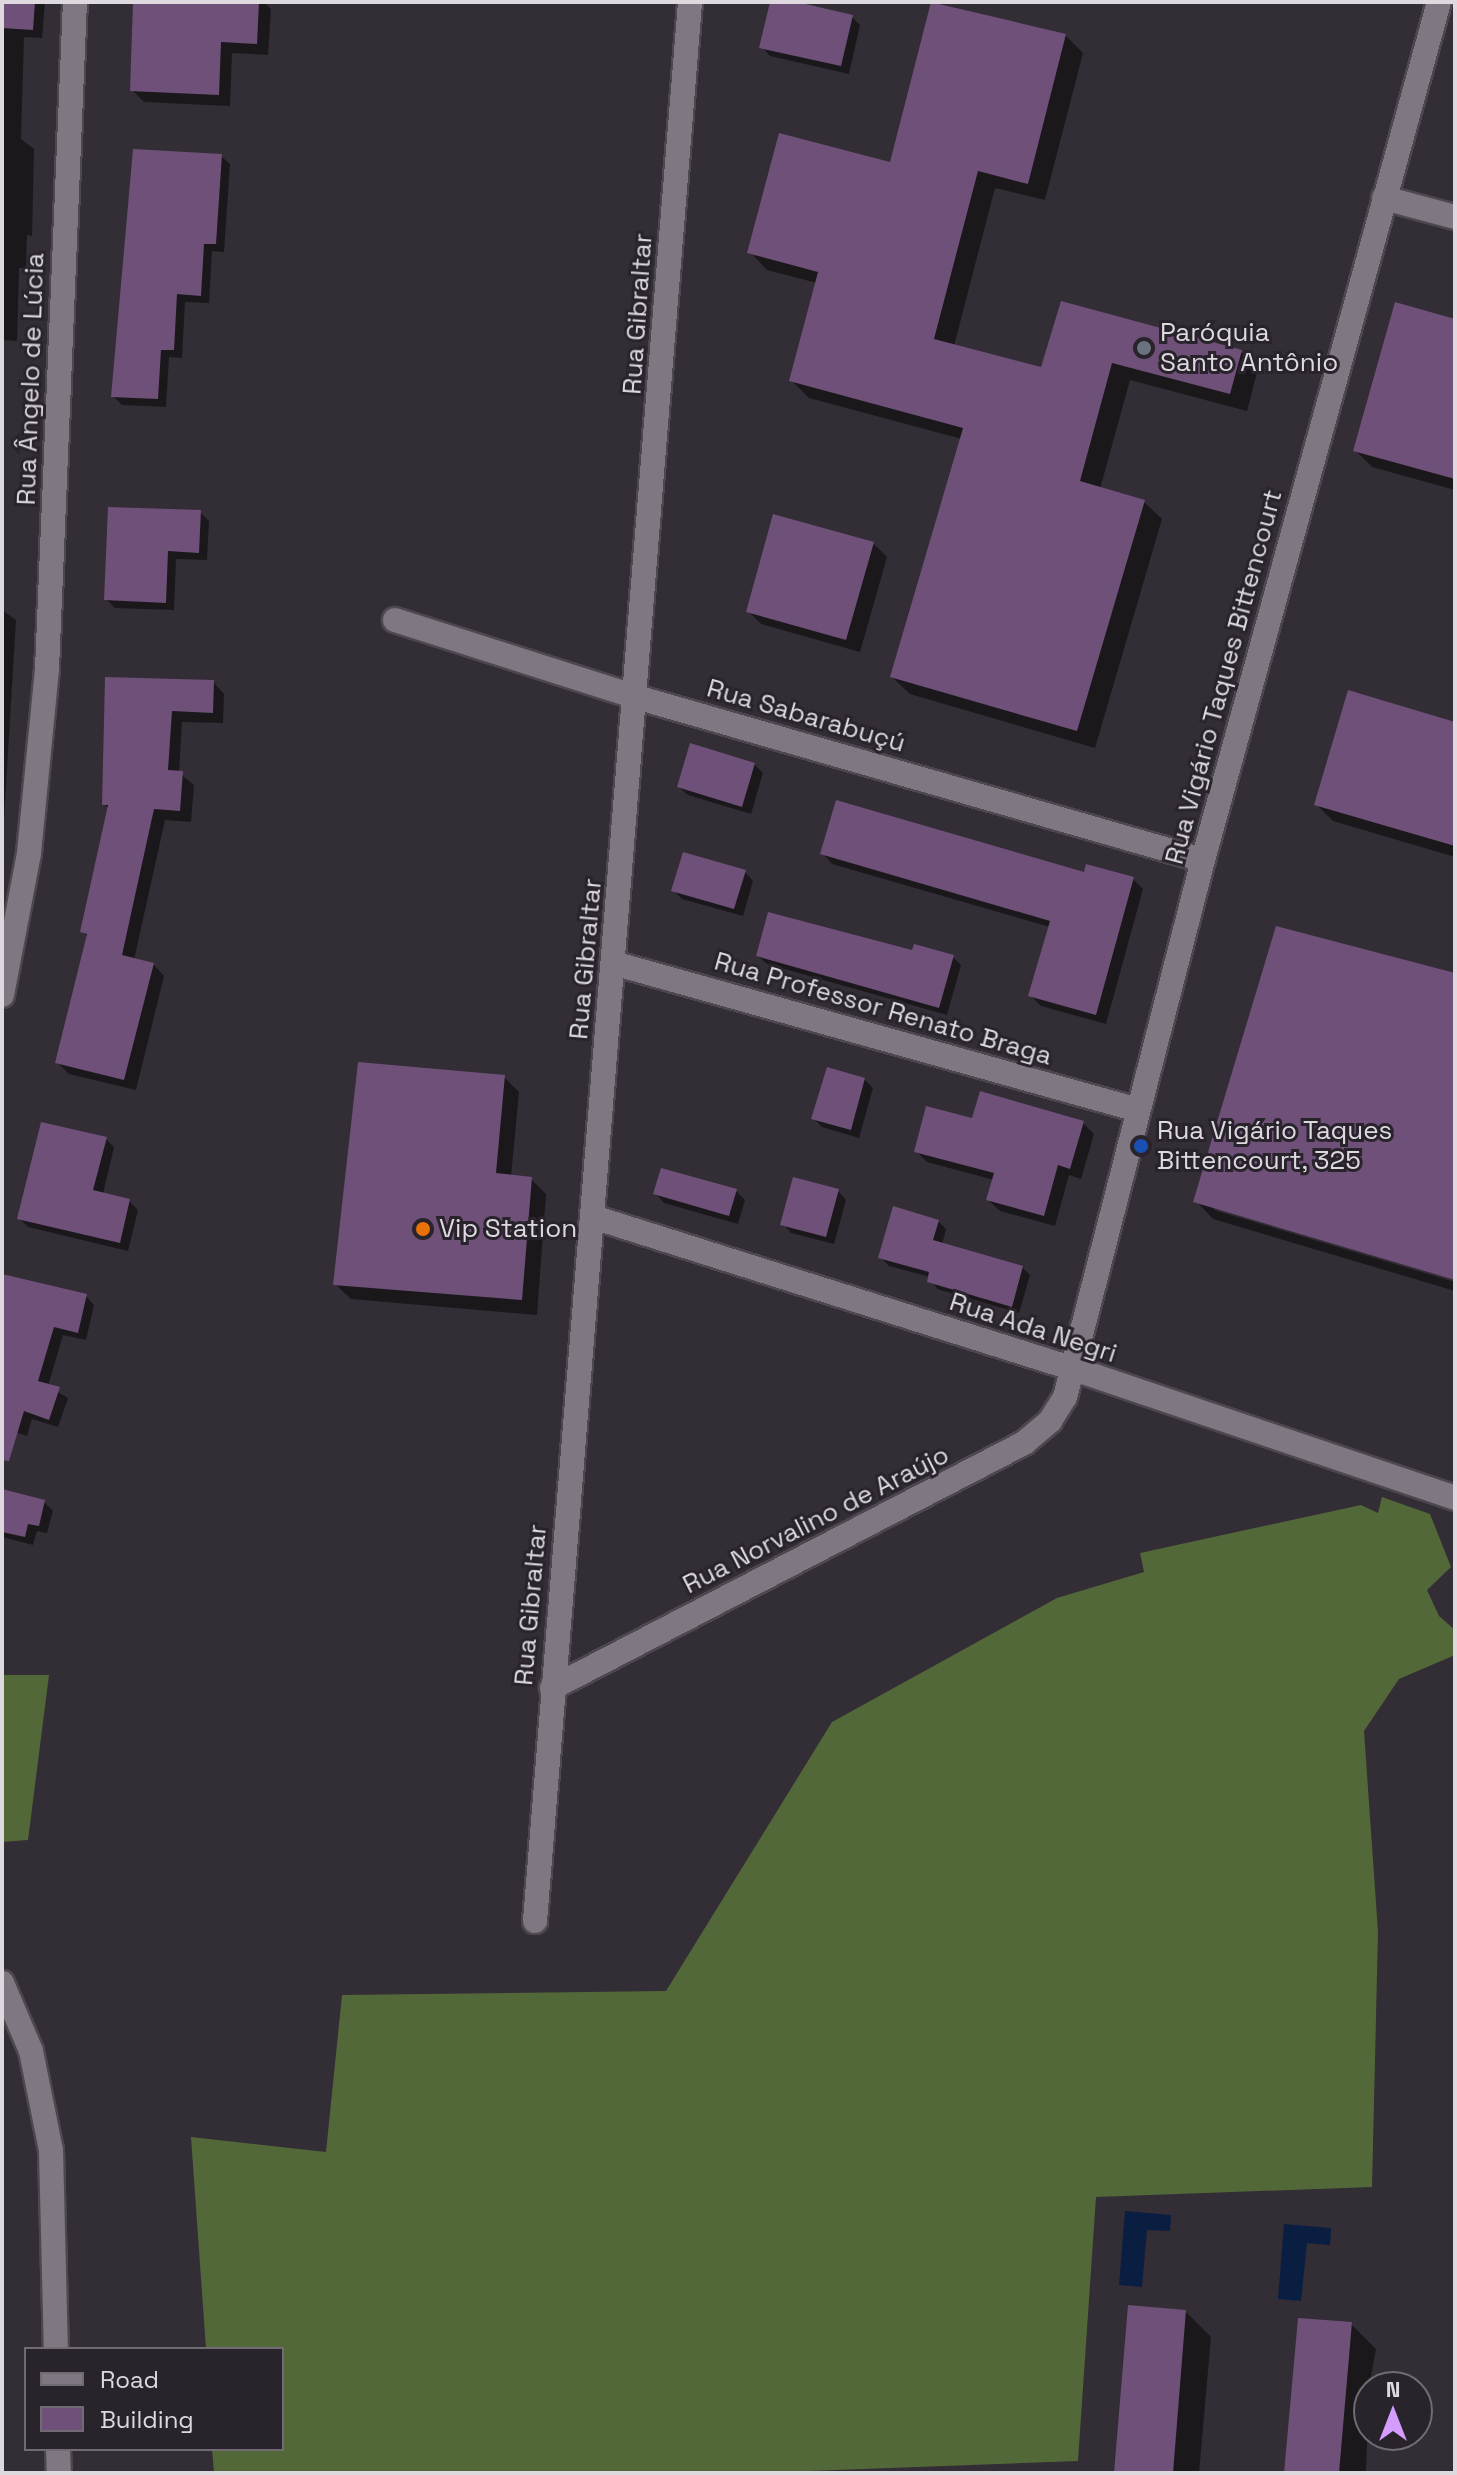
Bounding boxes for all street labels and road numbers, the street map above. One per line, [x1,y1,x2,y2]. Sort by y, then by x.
street label: Rua Gibraltar [617,232,659,396]
street label: Rua Ângelo de Lúcia [11,252,51,506]
street label: Rua Vigário Taques Bittencourt [1159,486,1289,868]
street label: Rua Sabarabuçú [703,673,909,759]
street label: Rua Gibraltar [563,877,609,1041]
street label: Rua Professor Renato Braga [711,946,1055,1072]
street label: Rua Ada Negri [945,1286,1121,1370]
street label: Rua Norvalino de Araújo [678,1439,954,1601]
street label: Rua Gibraltar [508,1523,554,1687]

